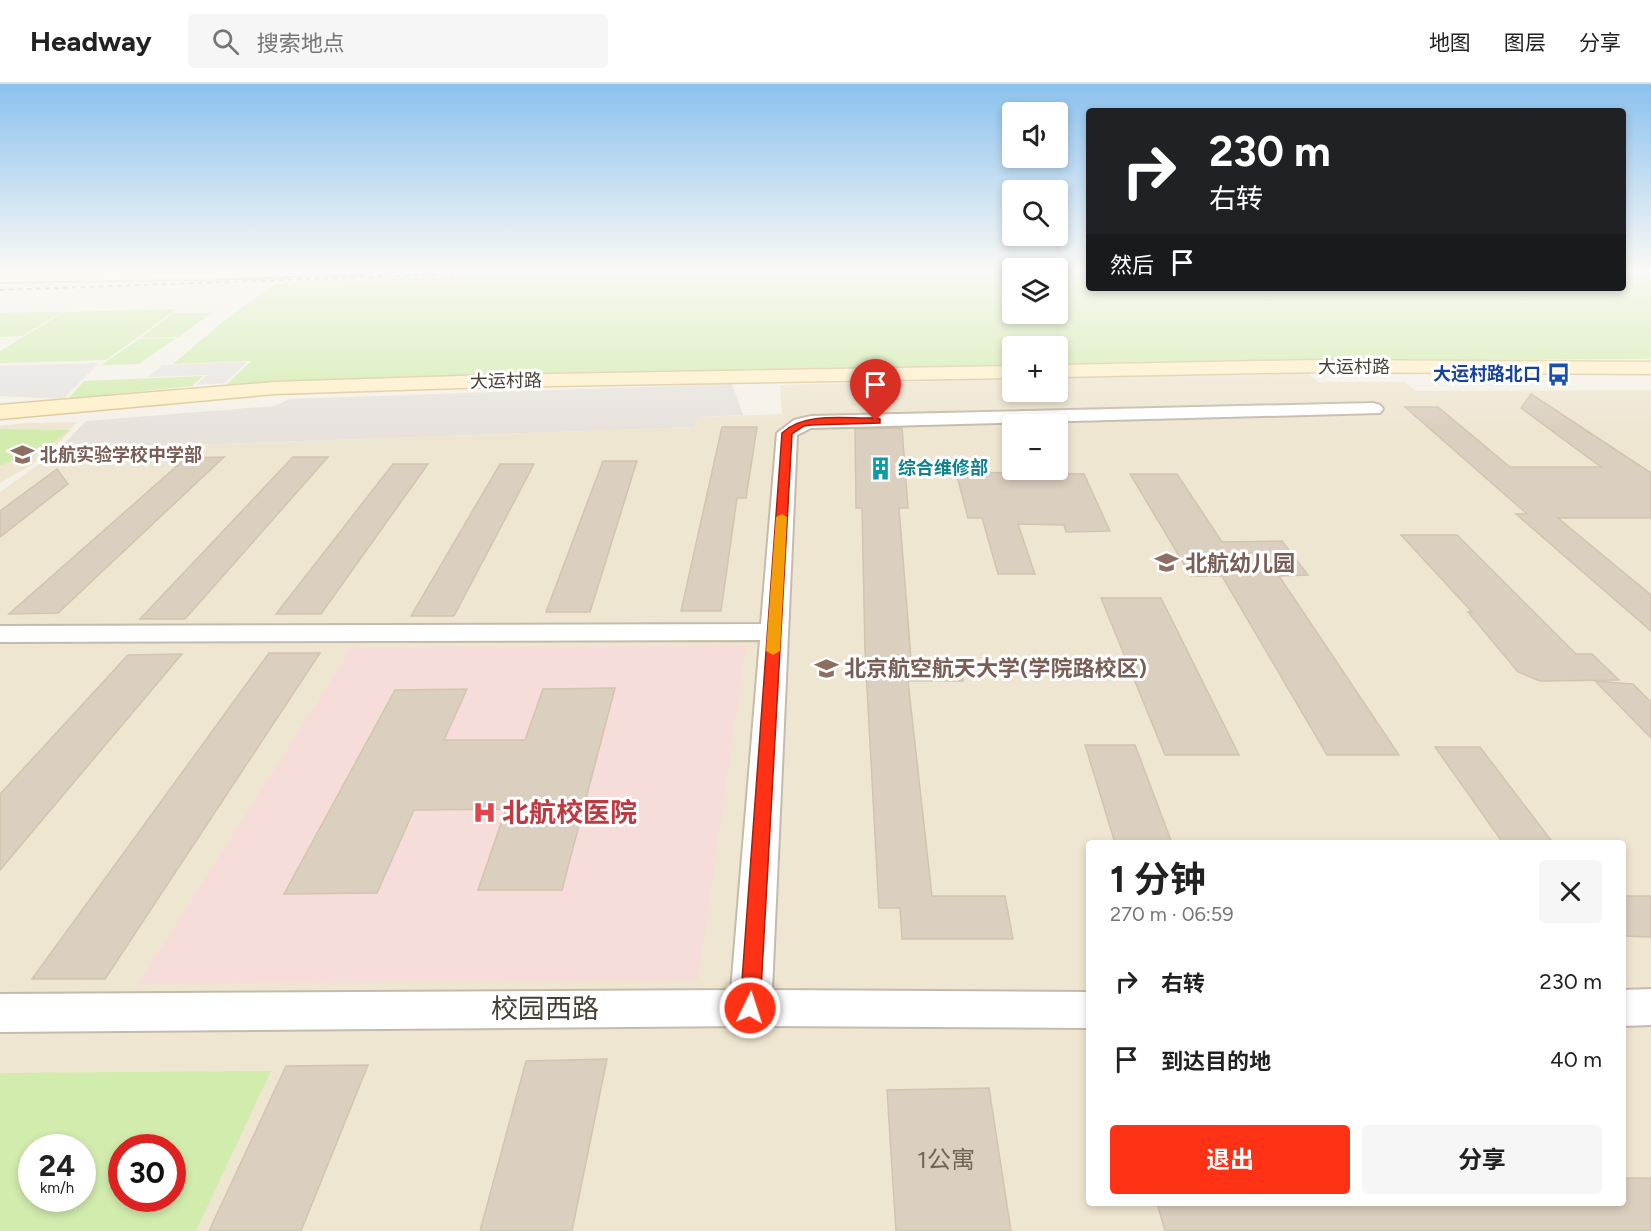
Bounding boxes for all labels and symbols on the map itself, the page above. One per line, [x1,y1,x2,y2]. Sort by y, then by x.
street label: 大运村路 [1318,356,1390,378]
pin [850,359,901,421]
bus stop icon: 大运村路北口 [1546,361,1572,387]
place label: 大运村路北口 [1433,363,1541,385]
street label: 大运村路 [470,369,542,393]
school or university icon: 北航实验学校中学部 [9,442,35,468]
place label: 北航实验学校中学部 [40,444,202,466]
building icon: 综合维修部 [867,455,893,481]
place label: 综合维修部 [898,457,988,479]
school or university icon: 北航幼儿园 [1154,550,1180,576]
place label: 北航幼儿园 [1185,550,1295,577]
school or university icon: 北京航空航天大学(学院路校区) [813,655,839,681]
place label: 北京航空航天大学(学院路校区) [844,655,1147,682]
place label: 北航校医院 [502,796,637,829]
hospital icon: 北航校医院 [471,800,497,826]
position arrow [718,976,782,1040]
street label: 校园西路 [491,992,599,1025]
speed limit sign: 30 [108,1134,186,1212]
house number: 1公寓 [917,1145,975,1174]

